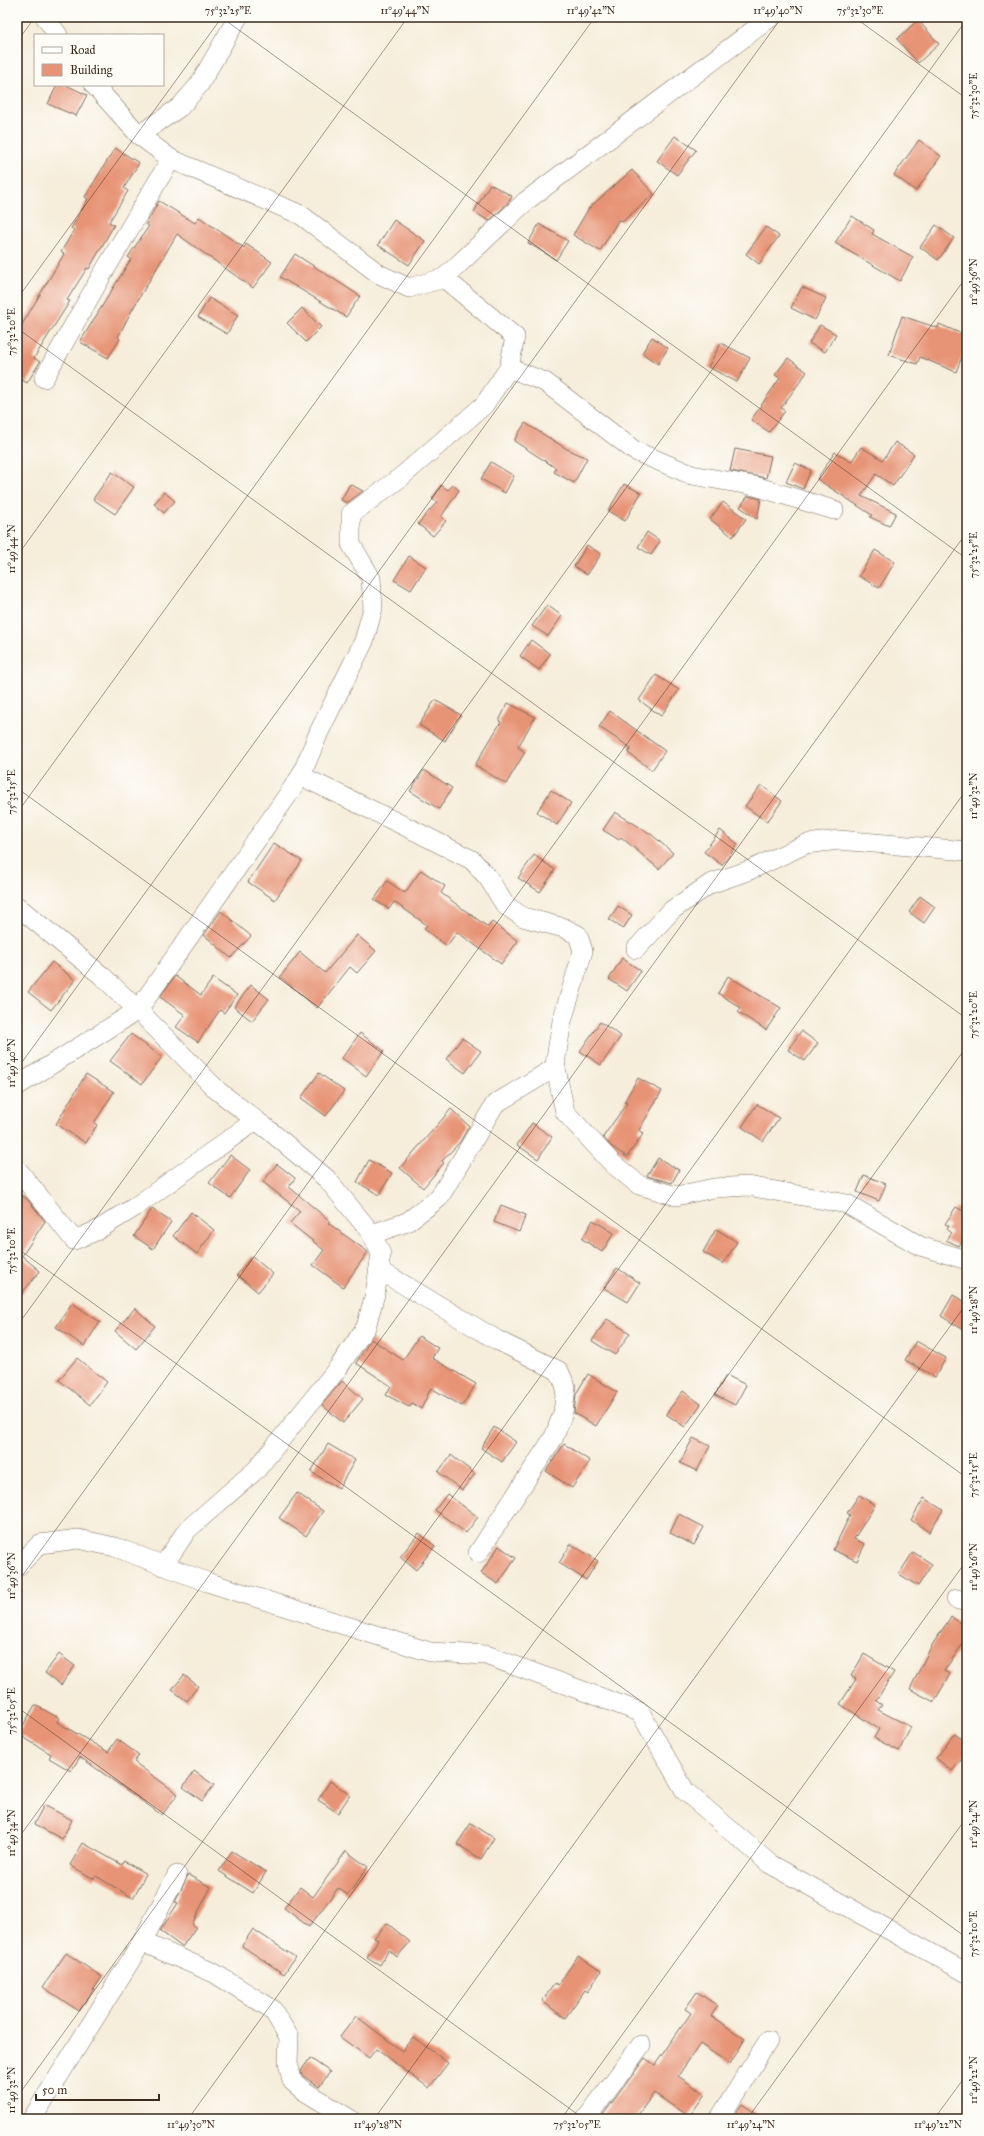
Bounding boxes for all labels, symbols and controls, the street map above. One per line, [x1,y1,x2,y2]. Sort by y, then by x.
text: 75°32'25"E [205,5,251,17]
text: 11°49'44"N [380,5,430,17]
text: 11°49'42"N [567,5,616,17]
text: 11°49'40"N [753,5,803,17]
text: 75°32'30"E [837,5,883,17]
legend [34,34,164,86]
text: Road [70,43,96,57]
text: Building [70,63,113,78]
text: 75°32'30"E [968,73,980,119]
text: 11°49'36"N [968,258,980,306]
text: 75°32'20"E [6,308,18,356]
text: 11°49'44"N [6,524,18,574]
text: 75°32'25"E [968,532,980,578]
text: 75°32'15"E [6,769,18,815]
text: 11°49'32"N [968,772,980,820]
text: 75°32'20"E [968,991,980,1039]
text: 11°49'40"N [6,1038,18,1088]
text: 75°32'10"E [6,1228,18,1274]
text: 11°49'28"N [968,1285,980,1334]
text: 75°32'15"E [968,1452,980,1498]
text: 11°49'26"N [968,1542,980,1591]
text: 11°49'36"N [6,1552,18,1600]
text: 75°32'05"E [6,1687,18,1735]
text: 11°49'24"N [968,1799,980,1848]
text: 11°49'34"N [6,1809,18,1857]
text: 75°32'10"E [968,1911,980,1957]
text: 11°49'22"N [968,2056,980,2104]
text: 11°49'32"N [6,2066,18,2114]
scale bar [36,2076,159,2102]
text: 50 m [42,2083,67,2097]
text: 11°49'30"N [167,2119,215,2131]
text: 11°49'28"N [354,2119,403,2131]
text: 75°32'05"E [553,2119,601,2131]
text: 11°49'24"N [727,2119,776,2131]
text: 11°49'22"N [914,2119,962,2131]

